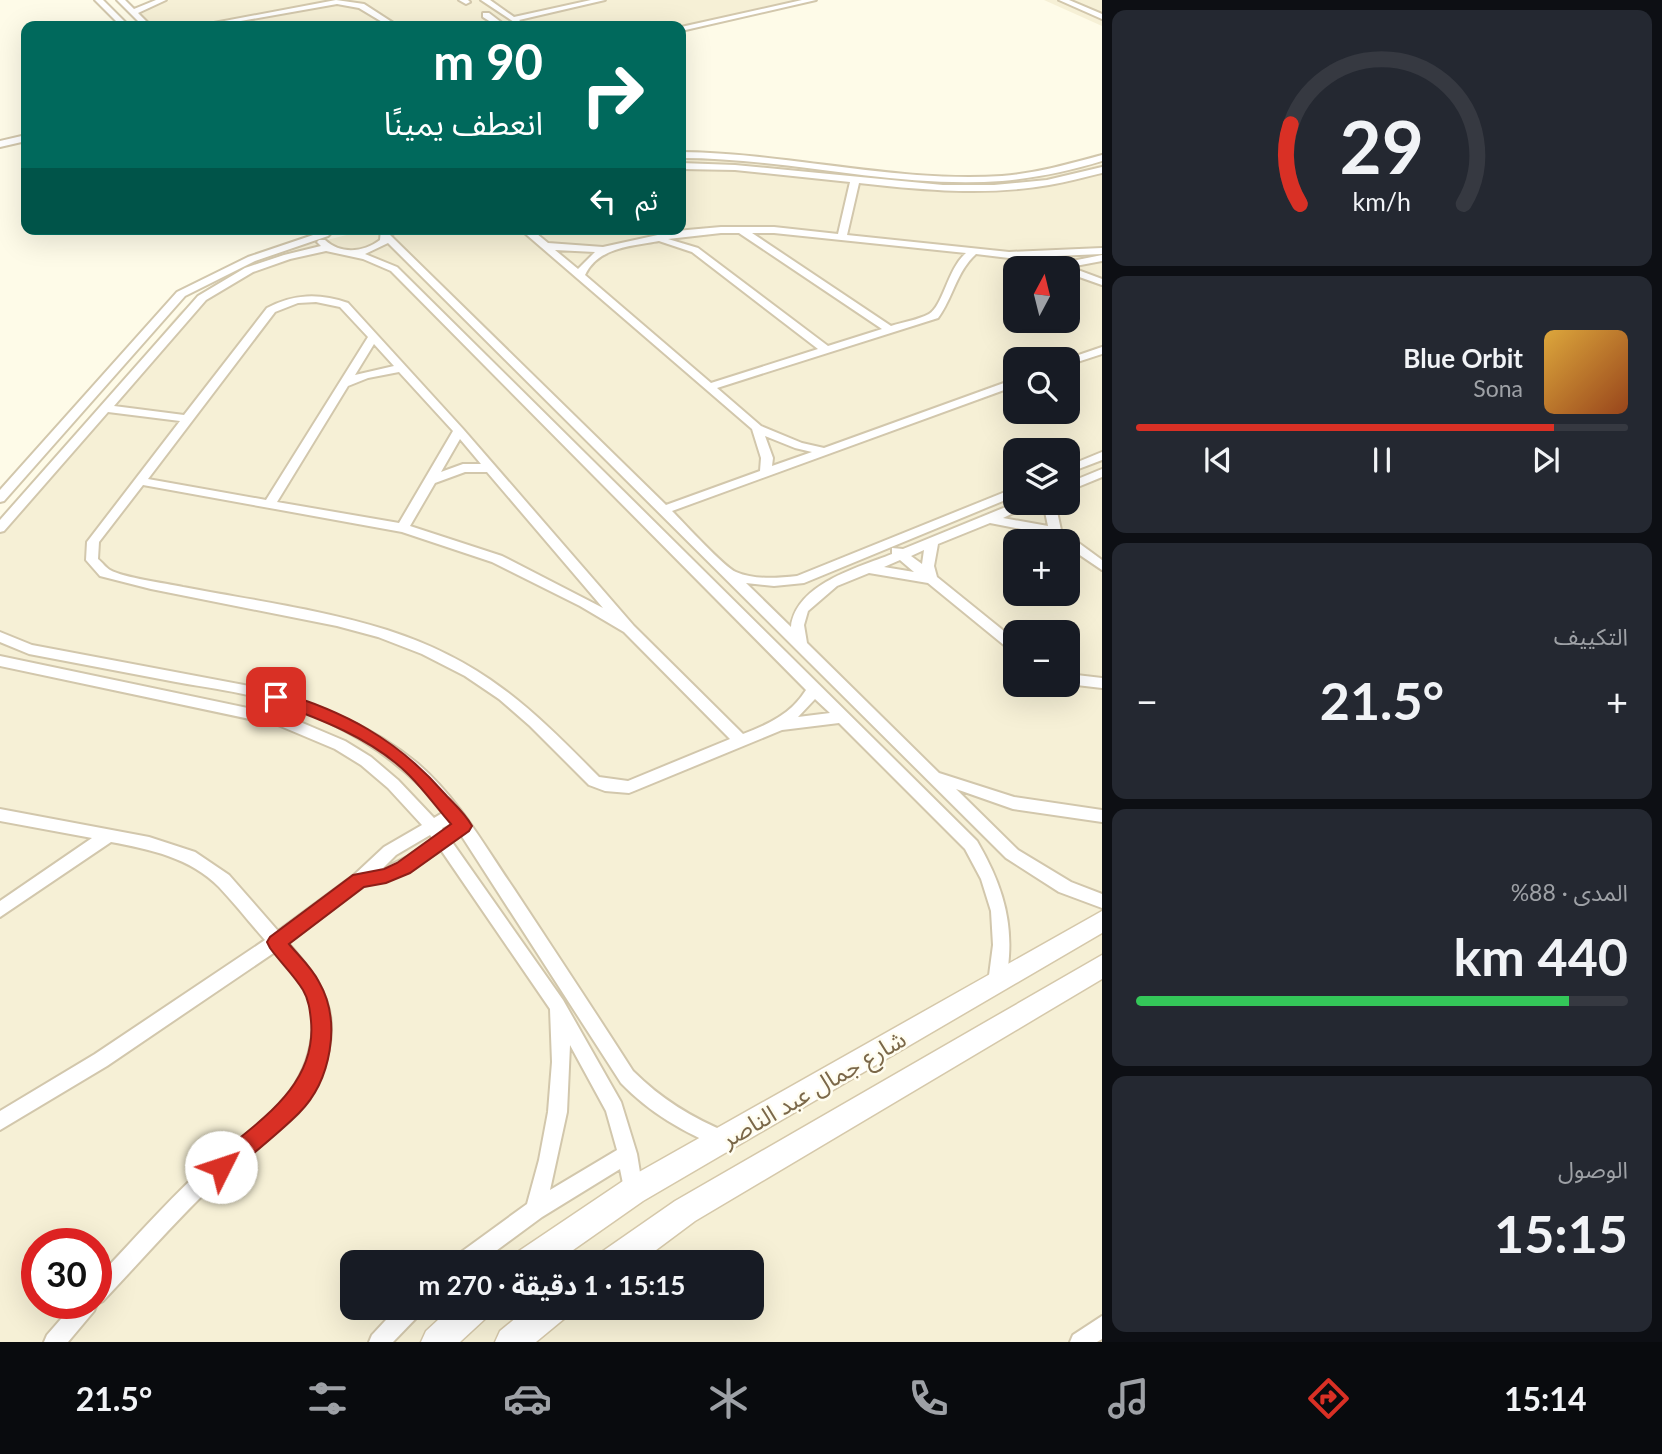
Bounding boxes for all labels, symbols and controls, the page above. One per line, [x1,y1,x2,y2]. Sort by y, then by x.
text: 90 m [433,32,543,90]
icon: right [567,49,658,140]
text: انعطف يمينًا [384,103,543,142]
text: 29 [1340,103,1424,191]
icon: left [584,182,622,220]
text: ثم [636,184,658,216]
text: km/h [1353,186,1411,216]
north arrow [1003,256,1080,332]
map controls [1003,256,1080,697]
text: Blue Orbit [1403,342,1523,374]
button: search [1003,347,1080,424]
text: Sona [1473,374,1523,402]
button: layers [1003,438,1080,515]
icon: previous [1199,441,1237,479]
icon: pause [1363,441,1401,479]
icon: next [1527,441,1565,479]
button: + [1003,529,1080,606]
button: − [1003,620,1080,697]
text: التكييف [1554,622,1628,650]
pin [246,667,306,727]
text: 21.5° [1320,669,1444,731]
icon: arrive [257,678,295,716]
text: − [1136,678,1158,724]
text: + [1606,678,1628,724]
text: المدى · 88% [1511,878,1628,906]
text: 440 km [1454,925,1628,987]
street label: شارع جمال عبد الناصر [715,1023,912,1157]
position arrow [184,1130,258,1204]
text: الوصول [1558,1155,1628,1183]
text: 15:15 [1494,1202,1628,1264]
speed limit sign: 30 [21,1228,112,1319]
text: 15:15 · 1 دقيقة · 270 m [419,1269,685,1301]
icon: filters [303,1374,352,1423]
icon: car [503,1374,552,1423]
icon: climate [704,1374,753,1423]
icon: phone [904,1374,953,1423]
icon: music [1104,1374,1153,1423]
icon: directions [1304,1374,1353,1423]
text: 21.5° [76,1379,152,1418]
text: 15:14 [1504,1379,1586,1418]

